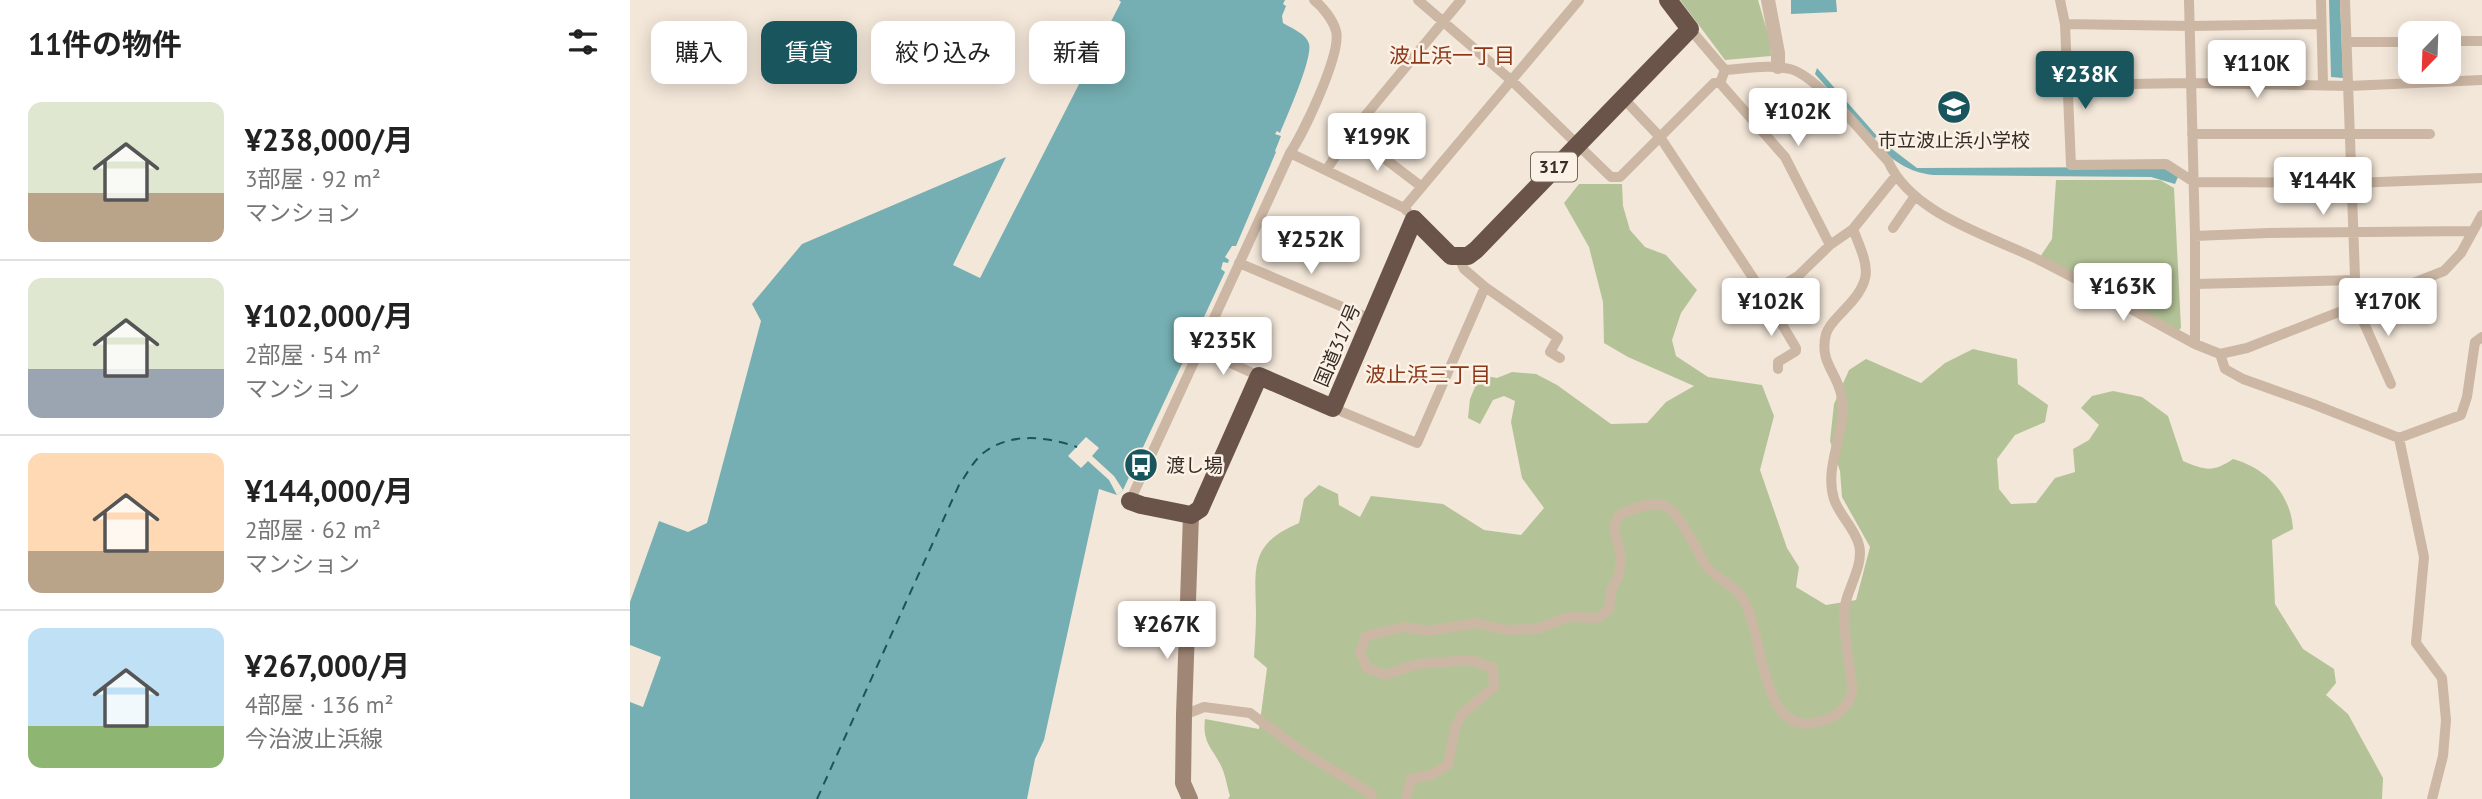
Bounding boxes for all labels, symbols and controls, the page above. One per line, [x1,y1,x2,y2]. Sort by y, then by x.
chip: 購入 [651,21,747,84]
chip: 賃貸 [761,21,857,84]
chip: 絞り込み [871,21,1015,84]
chip: 新着 [1029,21,1125,84]
north arrow [2398,21,2460,84]
map controls [2398,21,2461,84]
icon: filters [564,23,602,61]
text: 11件の物件 [28,24,182,63]
pin: ¥110K [2208,41,2306,100]
district label: 波止浜一丁目 [1389,42,1515,69]
text: ¥110K [2224,48,2290,77]
pin: ¥238K [2036,52,2134,111]
text: ¥238K [2052,59,2118,88]
pin: ¥102K [1749,88,1847,148]
school or university icon: 市立波止浜小学校 [1935,88,1973,126]
text: ¥102K [1765,96,1831,125]
pin: ¥199K [1328,114,1426,173]
text: ¥238,000/月 [245,120,414,159]
text: ¥199K [1344,121,1410,150]
place label: 市立波止浜小学校 [1878,128,2030,152]
icon: home [84,130,168,214]
road number: 317 [1531,152,1577,182]
pin: ¥144K [2274,158,2372,217]
text: 3部屋 · 92 m² [245,164,381,193]
text: ¥144K [2290,165,2356,194]
text: マンション [245,198,360,227]
pin: ¥252K [1262,216,1360,276]
text: ¥252K [1278,224,1344,253]
pin: ¥163K [2074,264,2172,323]
text: ¥163K [2090,271,2156,300]
pin: ¥102K [1722,278,1820,338]
pin: ¥170K [2339,278,2437,338]
text: ¥102K [1738,286,1804,315]
text: ¥170K [2355,286,2421,315]
text: ¥102,000/月 [245,296,414,335]
street label: 国道317号 [1309,300,1365,390]
icon: home [84,306,168,390]
pin: ¥235K [1174,318,1272,377]
text: ¥235K [1190,325,1256,354]
text: 2部屋 · 54 m² [245,340,381,369]
district label: 波止浜三丁目 [1365,361,1491,388]
text: マンション [245,374,360,403]
bus stop icon: 渡し場 [1122,446,1160,484]
place label: 渡し場 [1166,453,1223,477]
text: ¥144,000/月 [245,471,414,510]
icon: home [84,481,168,565]
text: 2部屋 · 62 m² [245,515,381,544]
text: マンション [245,549,360,578]
pin: ¥267K [1118,602,1216,661]
text: ¥267K [1134,609,1200,638]
text: ¥267,000/月 [245,646,410,685]
icon: home [84,656,168,740]
text: 4部屋 · 136 m² [245,690,393,719]
text: 今治波止浜線 [245,724,383,753]

